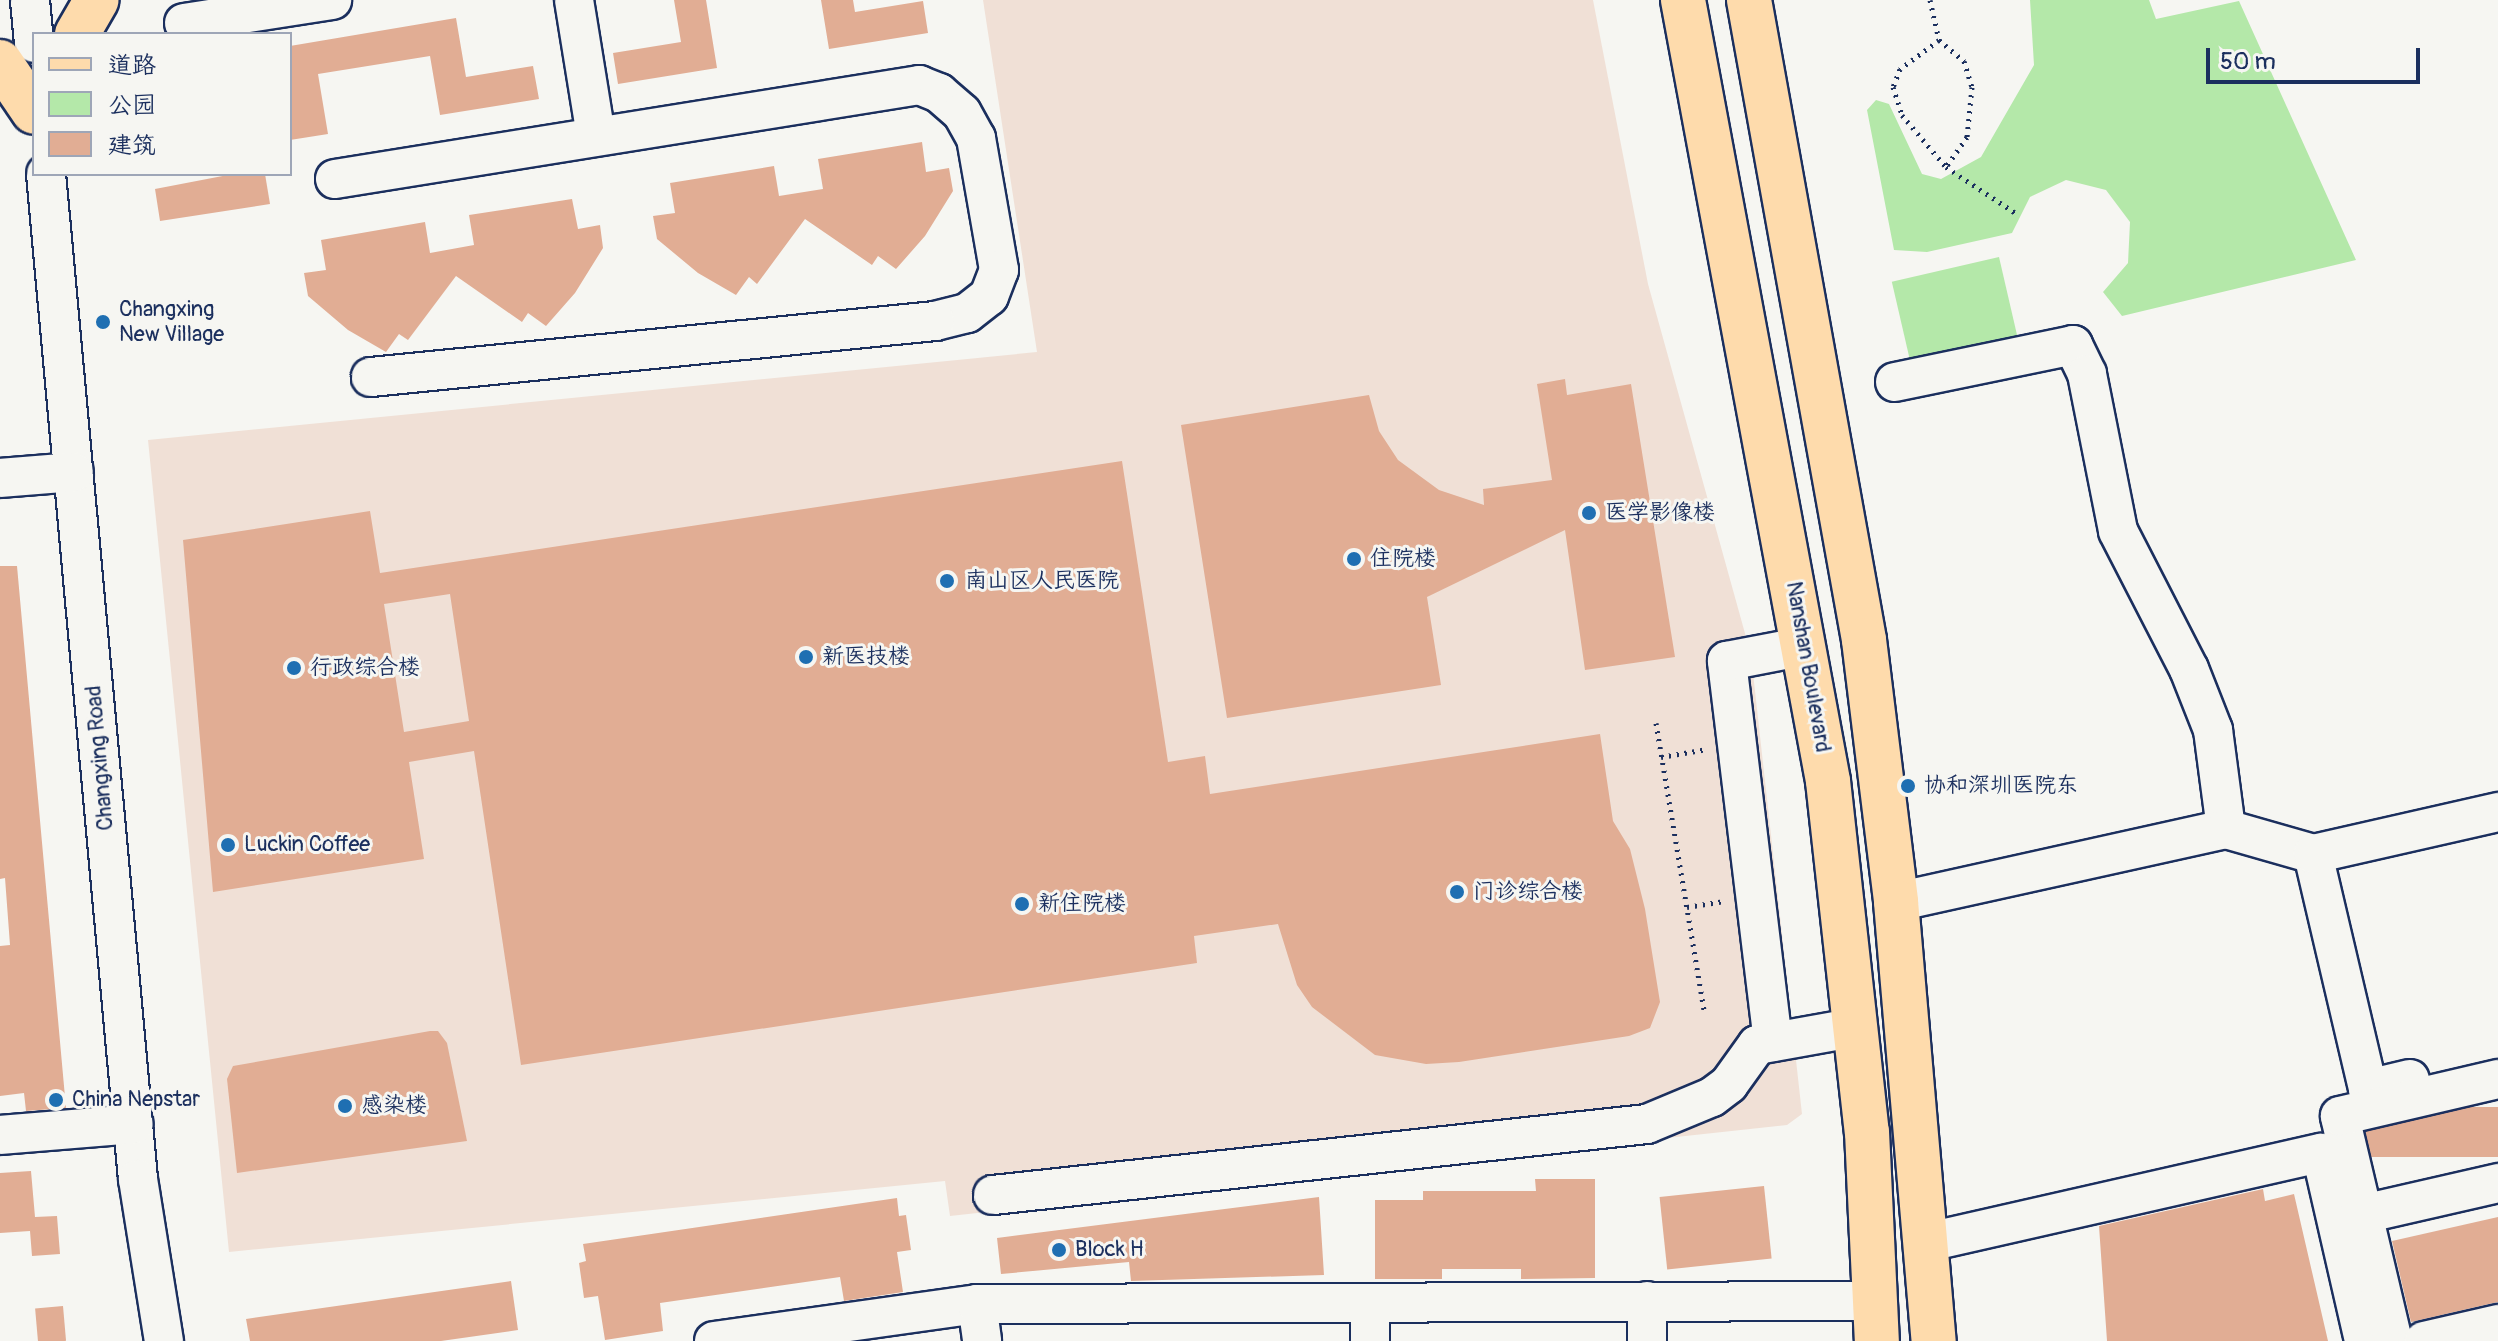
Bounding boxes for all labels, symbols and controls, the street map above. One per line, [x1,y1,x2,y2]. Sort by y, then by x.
legend [32,32,292,176]
scale bar [2210,32,2424,82]
text: 50 m [2220,47,2276,76]
text: 道路 [108,51,156,80]
text: 公园 [108,91,156,120]
text: 建筑 [108,131,156,160]
place label: Changxing New Village [119,296,224,348]
marker: Changxing New Village [94,313,112,331]
place label: 医学影像楼 [1605,500,1715,526]
marker: 医学影像楼 [1580,504,1598,522]
place label: 住院楼 [1370,546,1436,572]
marker: 住院楼 [1345,550,1363,568]
place label: 南山区人民医院 [965,568,1119,594]
marker: 南山区人民医院 [936,570,958,592]
street label: Nanshan Boulevard [1780,579,1836,755]
place label: 新医技楼 [822,644,910,670]
marker: 新医技楼 [797,648,815,666]
place label: 行政综合楼 [310,655,420,681]
marker: 行政综合楼 [285,659,303,677]
street label: Changxing Road [81,684,119,832]
place label: 协和深圳医院东 [1924,773,2078,799]
marker: 协和深圳医院东 [1899,777,1917,795]
place label: Luckin Coffee [244,832,370,858]
marker: Luckin Coffee [219,836,237,854]
place label: 门诊综合楼 [1473,879,1583,905]
marker: 门诊综合楼 [1448,883,1466,901]
place label: 新住院楼 [1038,891,1126,917]
marker: 新住院楼 [1013,895,1031,913]
place label: China Nepstar [72,1087,200,1113]
marker: China Nepstar [47,1091,65,1109]
place label: 感染楼 [361,1093,427,1119]
marker: 感染楼 [336,1097,354,1115]
place label: Block H [1075,1237,1144,1263]
marker: Block H [1050,1241,1068,1259]

